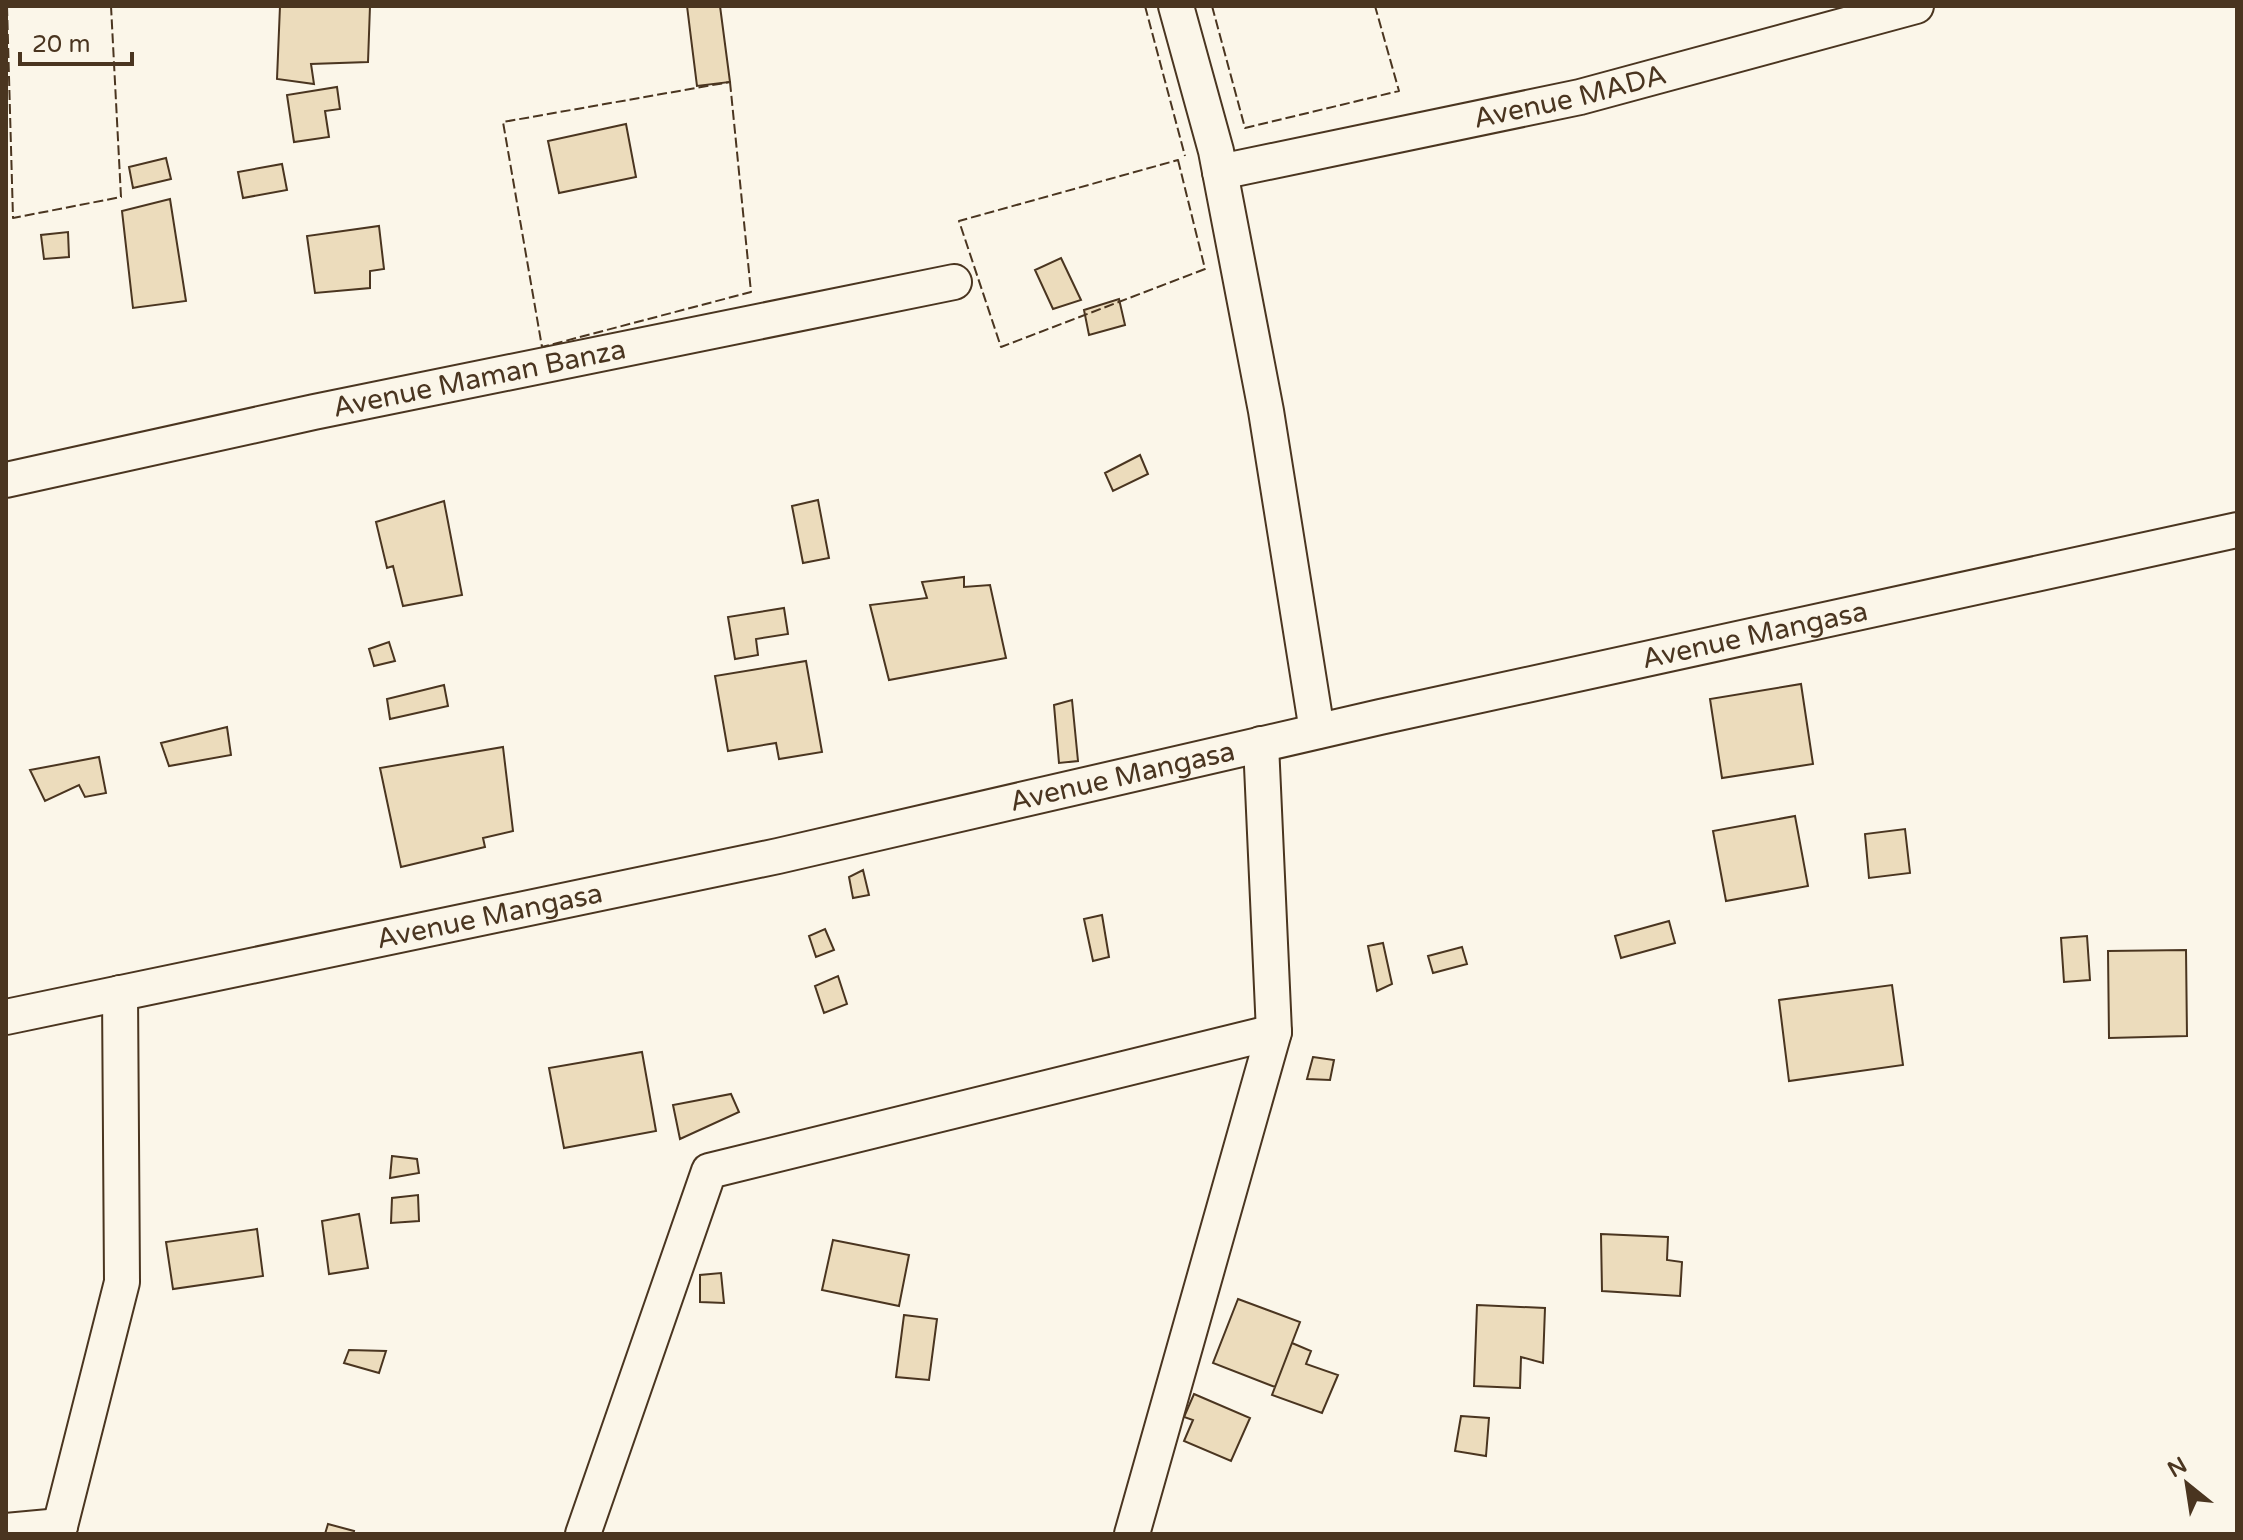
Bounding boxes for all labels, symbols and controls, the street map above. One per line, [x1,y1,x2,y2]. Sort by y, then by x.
scale bar [20,16,132,66]
text: 20 m [32,30,90,59]
street label: Avenue MADA [1471,57,1670,136]
street label: Avenue Maman Banza [330,332,629,425]
street label: Avenue Mangasa [1639,594,1871,676]
street label: Avenue Mangasa [1006,734,1238,819]
street label: Avenue Mangasa [374,876,606,956]
north arrow [2147,1444,2227,1524]
text: N [2163,1452,2192,1483]

